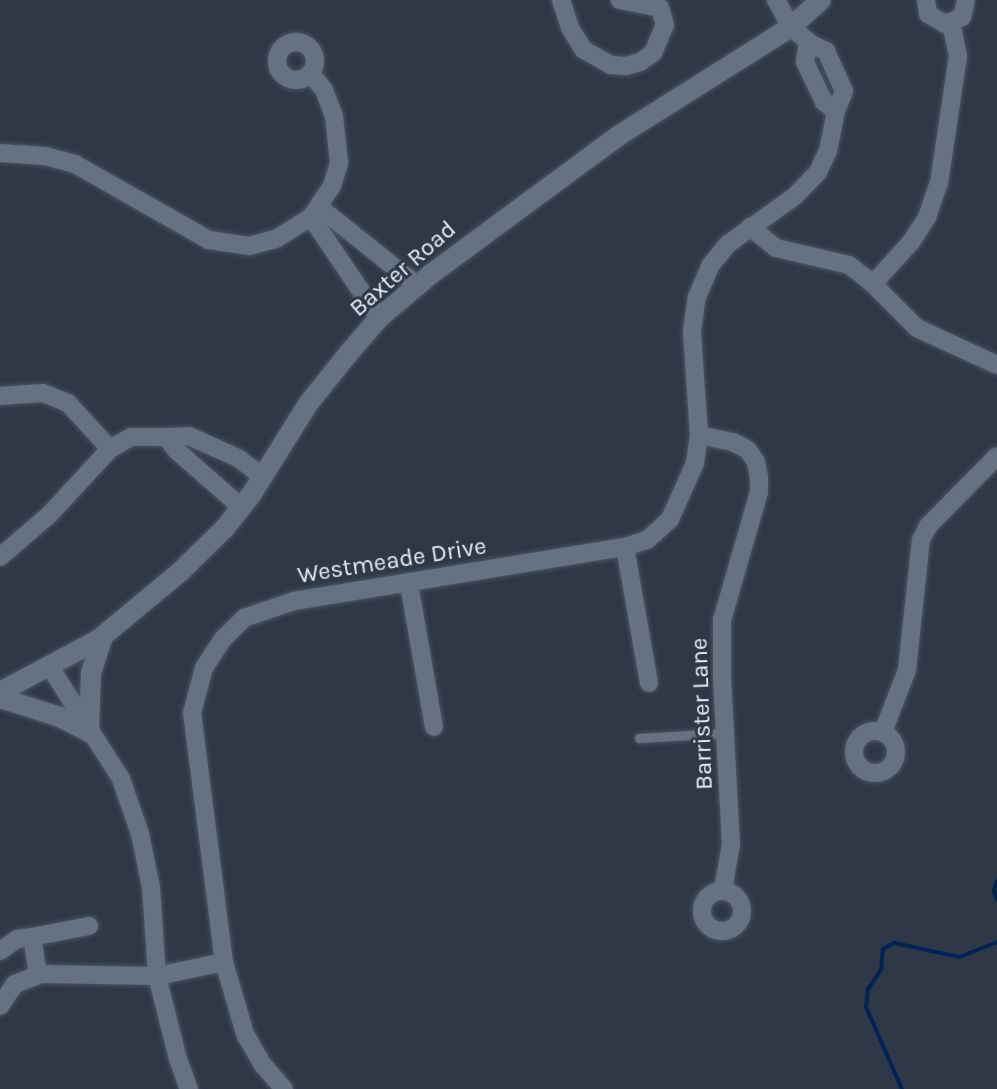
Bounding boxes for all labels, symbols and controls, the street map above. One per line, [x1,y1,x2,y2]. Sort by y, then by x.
street label: Baxter Road [344,215,462,323]
street label: Westmeade Drive [295,532,489,590]
street label: Barrister Lane [685,637,719,791]

